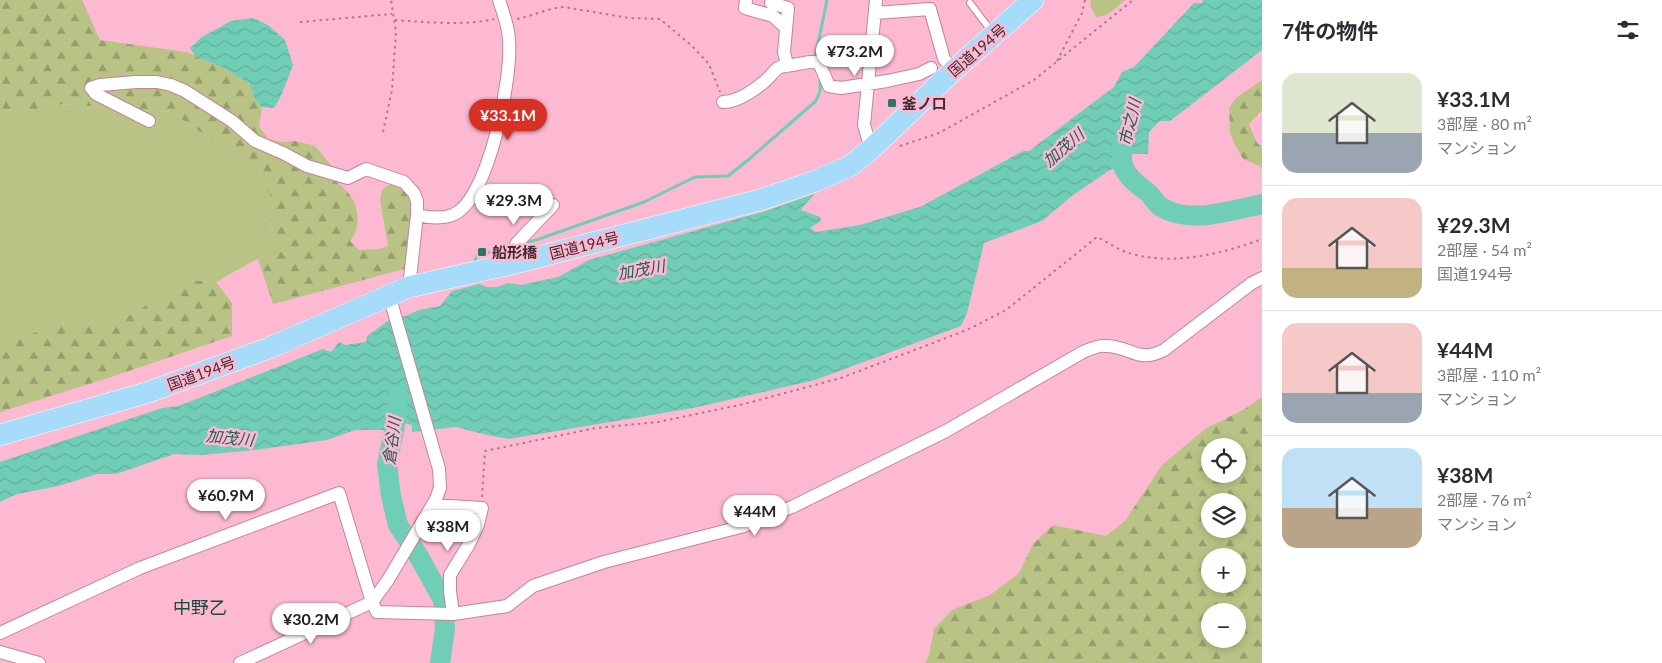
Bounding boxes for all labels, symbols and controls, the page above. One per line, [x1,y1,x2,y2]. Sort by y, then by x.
icon: filters [1614,16,1642,44]
text: 7件の物件 [1282,18,1378,43]
street label: 国道194号 [944,20,1010,80]
pin: ¥73.2M [814,34,896,77]
text: ¥73.2M [827,41,883,60]
text: ¥33.1M [1437,86,1511,111]
icon: home [1322,93,1382,153]
place label: 釜ノ口 [902,94,947,112]
water label: 市之川 [1114,95,1144,148]
marker: 釜ノ口 [886,97,898,109]
pin: ¥33.1M [467,98,549,141]
text: ¥33.1M [480,105,536,124]
text: 3部屋 · 80 m² [1437,114,1532,133]
water label: 加茂川 [1039,123,1089,170]
text: マンション [1437,138,1517,157]
pin: ¥29.3M [473,184,555,226]
text: ¥29.3M [486,190,542,209]
text: ¥29.3M [1437,212,1511,237]
icon: home [1322,218,1382,278]
street label: 国道194号 [547,228,621,262]
text: 2部屋 · 54 m² [1437,240,1532,259]
place label: 船形橋 [492,243,538,261]
marker: 船形橋 [476,246,488,258]
water label: 加茂川 [616,255,668,283]
text: 国道194号 [1437,264,1513,283]
text: ¥44M [1437,337,1493,362]
icon: home [1322,343,1382,403]
street label: 国道194号 [165,352,237,394]
text: 3部屋 · 110 m² [1437,365,1541,384]
text: マンション [1437,389,1517,408]
water label: 倉谷川 [379,414,404,466]
water label: 加茂川 [205,425,257,449]
map controls [1201,438,1246,648]
button: locate [1201,438,1246,483]
text: ¥38M [1437,462,1493,487]
icon: home [1322,468,1382,528]
pin: ¥60.9M [185,478,267,521]
text: ¥60.9M [198,485,254,504]
text: 2部屋 · 76 m² [1437,490,1532,509]
button: layers [1201,493,1246,538]
pin: ¥44M [725,494,785,537]
text: ¥44M [734,501,776,520]
pin: ¥38M [418,510,478,552]
text: マンション [1437,514,1517,533]
text: ¥38M [427,516,469,535]
button: + [1201,548,1246,593]
district label: 中野乙 [173,596,227,618]
pin: ¥30.2M [270,602,352,645]
button: − [1201,603,1246,648]
text: ¥30.2M [283,609,339,628]

